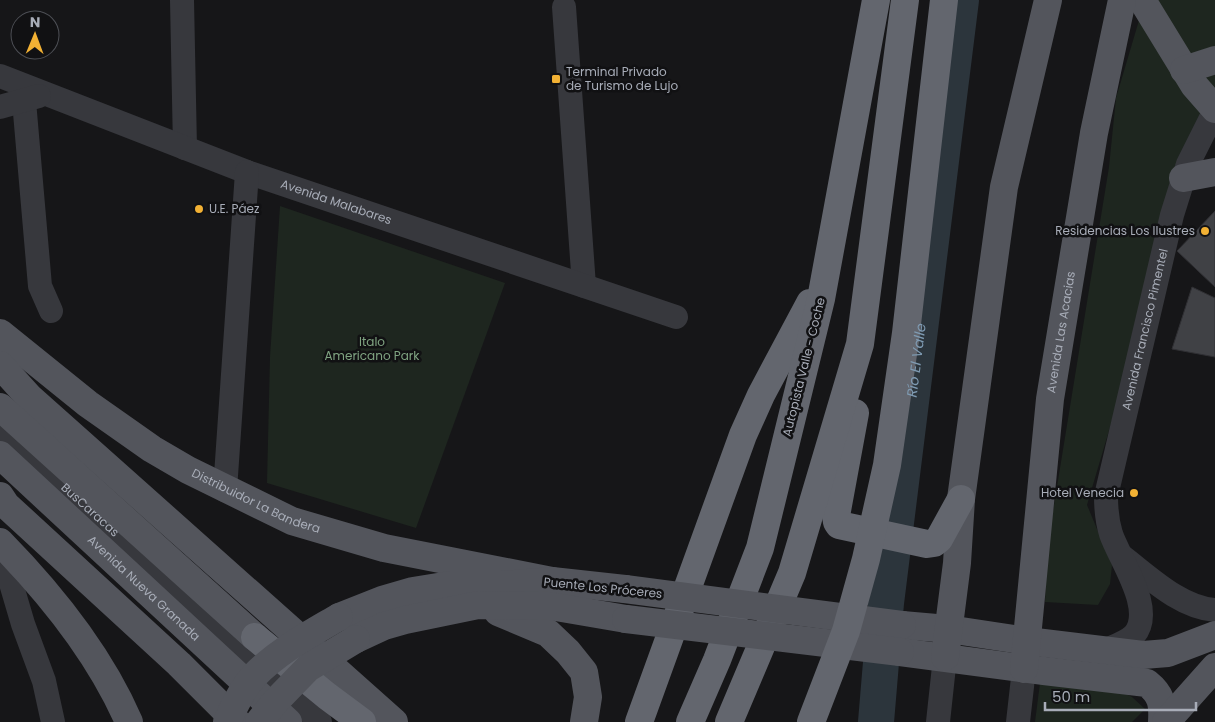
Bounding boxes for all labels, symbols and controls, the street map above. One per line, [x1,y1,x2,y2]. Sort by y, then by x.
north arrow [10,10,60,60]
text: N [30,12,41,32]
place label: Terminal Privado de Turismo de Lujo [566,63,678,94]
marker: Terminal Privado de Turismo de Lujo [550,73,562,85]
street label: Avenida Malabares [278,175,394,228]
place label: U.E. Páez [209,200,259,217]
marker: U.E. Páez [193,203,205,215]
place label: Residencias Los Ilustres [1055,222,1195,239]
marker: Residencias Los Ilustres [1199,225,1211,237]
street label: Avenida Francisco Pimentel [1117,247,1172,412]
street label: Avenida Las Acacias [1042,270,1079,394]
street label: Autopista Valle - Coche [778,296,829,438]
water label: Río El Valle [902,322,931,398]
park label: Italo Americano Park [325,333,420,364]
street label: Distribuidor La Bandera [189,464,322,537]
street label: BusCaracas [57,479,123,540]
place label: Hotel Venecia [1041,484,1124,501]
marker: Hotel Venecia [1128,487,1140,499]
street label: Avenida Nueva Granada [84,531,204,644]
street label: Puente Los Próceres [543,573,663,602]
scale bar [1045,680,1196,712]
text: 50 m [1052,686,1090,707]

